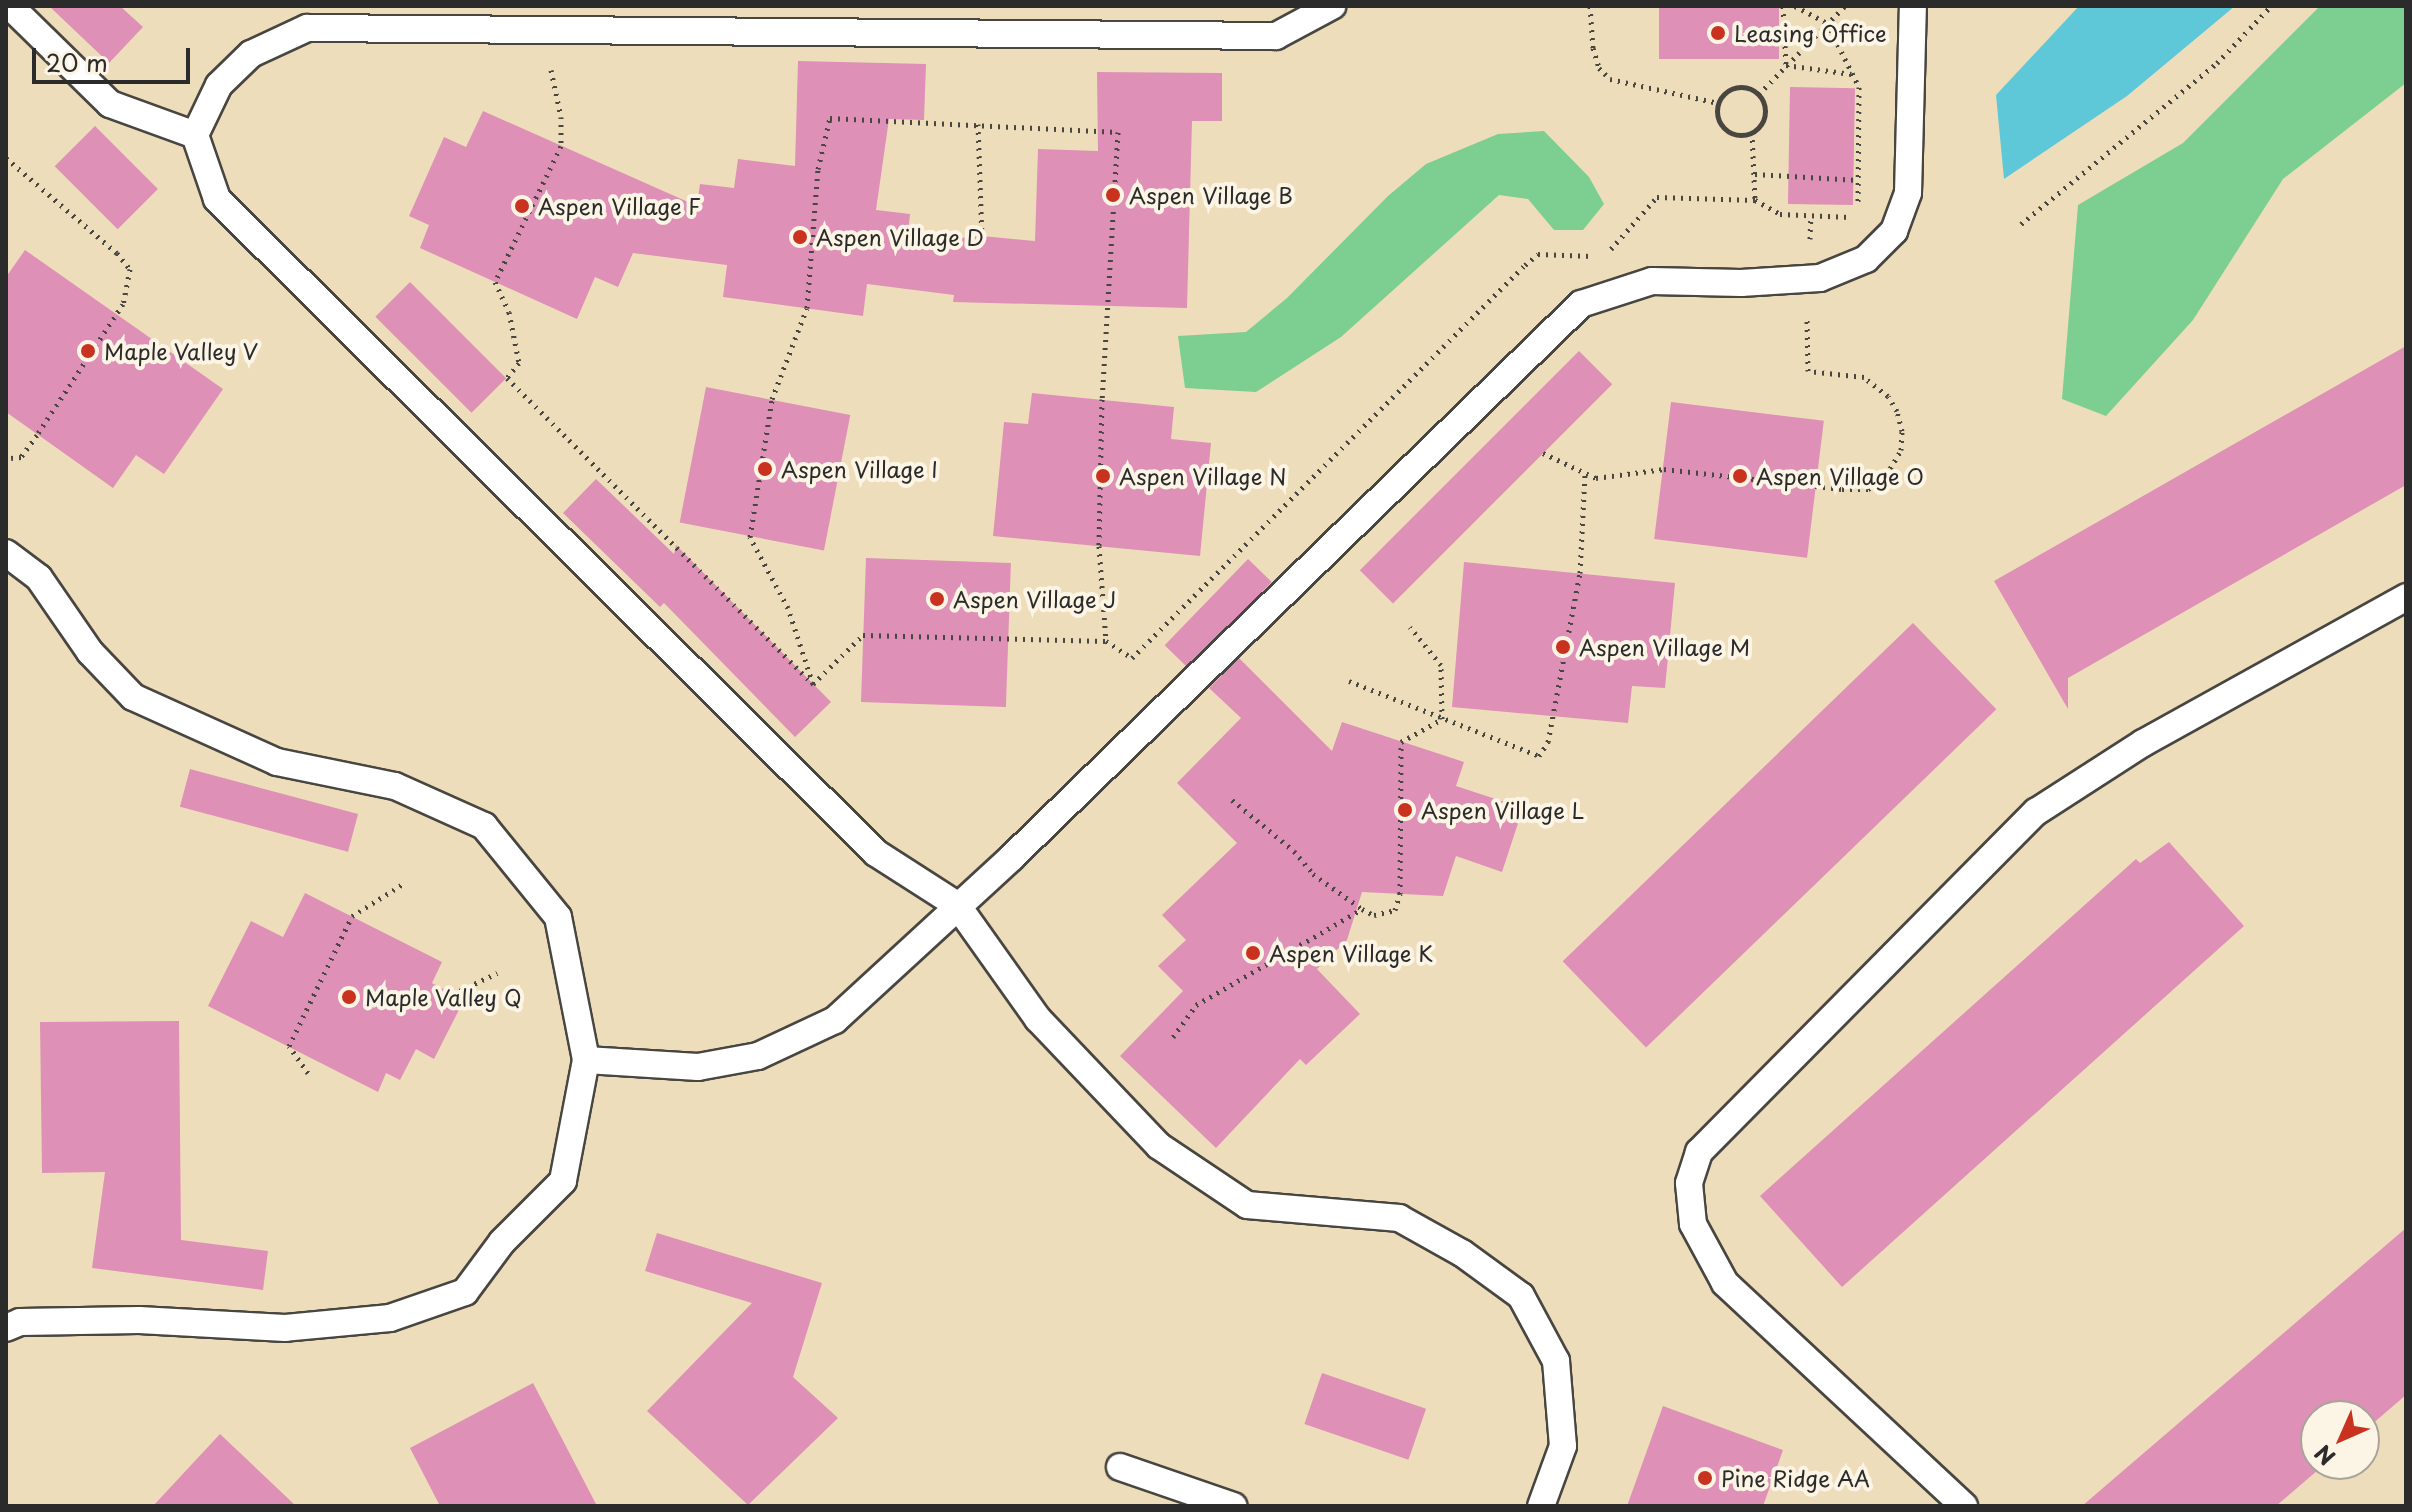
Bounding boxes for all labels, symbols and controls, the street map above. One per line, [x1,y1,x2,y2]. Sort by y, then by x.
place label: Leasing Office [1734,20,1886,46]
marker: Leasing Office [1709,24,1727,42]
scale bar [36,32,194,82]
text: 20 m [46,44,108,80]
place label: Aspen Village B [1129,182,1294,208]
marker: Aspen Village B [1104,186,1122,204]
place label: Aspen Village F [538,193,701,219]
marker: Aspen Village F [513,197,531,215]
place label: Aspen Village D [816,224,984,250]
marker: Aspen Village D [791,228,809,246]
place label: Maple Valley V [104,338,262,364]
marker: Maple Valley V [79,342,97,360]
place label: Aspen Village I [781,456,938,482]
marker: Aspen Village I [756,460,774,478]
place label: Aspen Village N [1119,463,1287,489]
place label: Aspen Village O [1756,463,1924,489]
marker: Aspen Village N [1094,467,1112,485]
marker: Aspen Village O [1731,467,1749,485]
place label: Aspen Village J [953,586,1117,612]
marker: Aspen Village J [928,590,946,608]
place label: Aspen Village M [1579,634,1750,660]
marker: Aspen Village M [1554,638,1572,656]
place label: Aspen Village L [1421,797,1584,823]
marker: Aspen Village L [1396,801,1414,819]
place label: Aspen Village K [1269,940,1435,966]
marker: Aspen Village K [1244,944,1262,962]
place label: Maple Valley Q [365,984,525,1010]
marker: Maple Valley Q [340,988,358,1006]
north arrow [2300,1400,2380,1480]
text: N [2306,1438,2342,1474]
place label: Pine Ridge AA [1721,1465,1871,1491]
marker: Pine Ridge AA [1696,1469,1714,1487]

